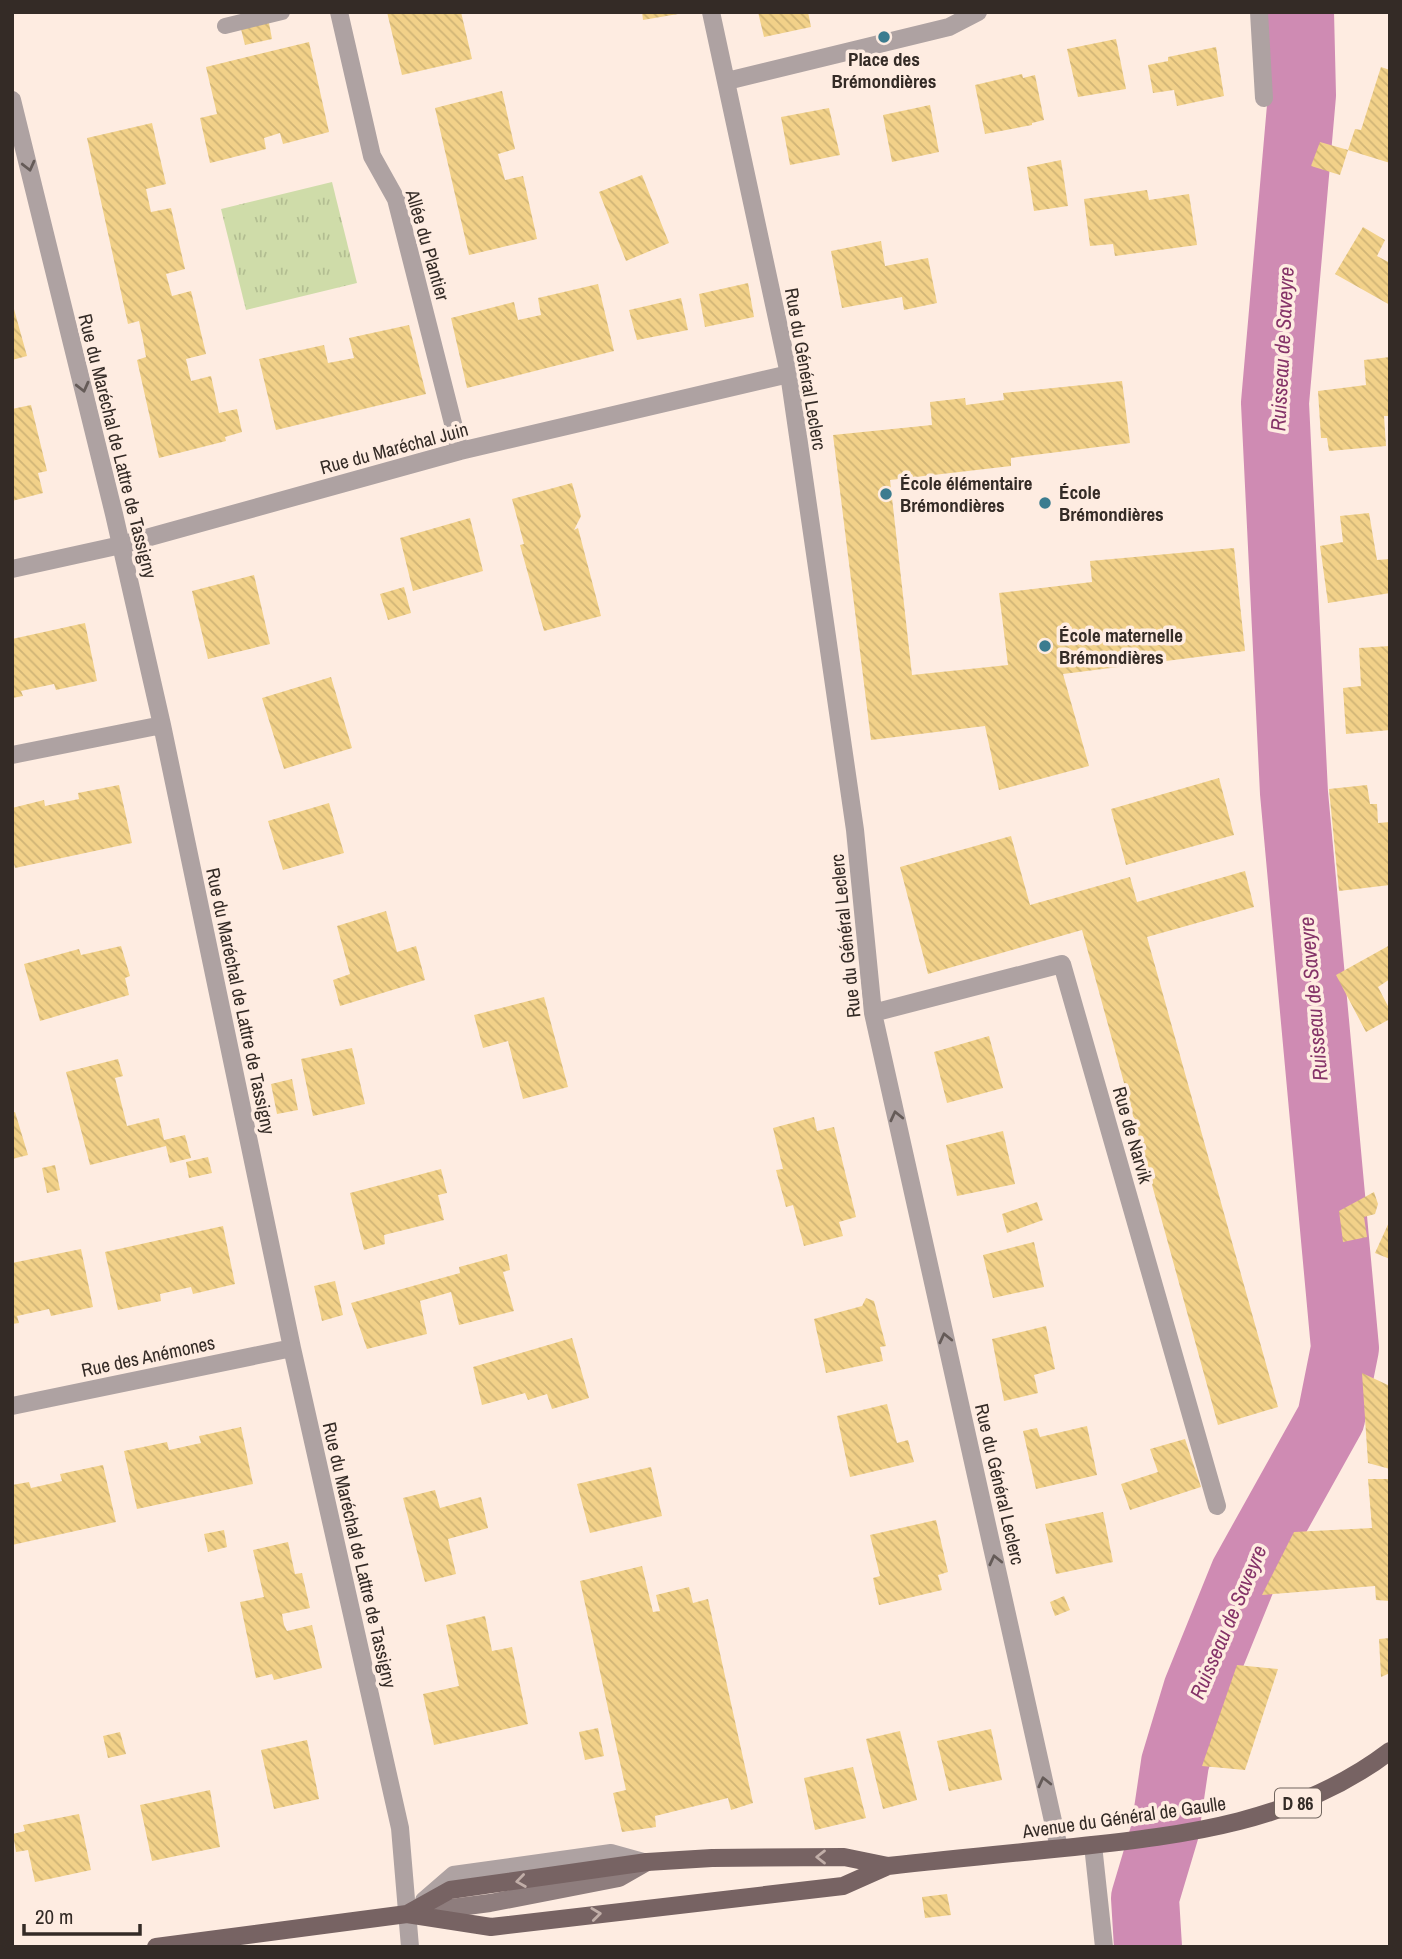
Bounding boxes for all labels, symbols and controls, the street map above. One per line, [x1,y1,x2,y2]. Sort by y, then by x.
marker: Place des Brémondières [876,29,892,45]
place label: Place des Brémondières [832,46,936,94]
one-way arrow [20,160,35,172]
street label: Allée du Plantier [399,186,456,304]
water label: Ruisseau de Saveyre [1263,266,1301,432]
street label: Rue du Général Leclerc [779,286,833,452]
street label: Rue du Maréchal de Lattre de Tassigny [72,311,164,581]
one-way arrow [75,381,89,393]
street label: Rue du Maréchal Juin [317,416,471,480]
place label: École élémentaire Brémondières [900,470,1033,518]
place label: École Brémondières [1059,479,1164,527]
marker: École élémentaire Brémondières [878,486,894,502]
marker: École Brémondières [1037,495,1053,511]
place label: École maternelle Brémondières [1059,622,1183,670]
marker: École maternelle Brémondières [1037,638,1053,654]
street label: Rue du Général Leclerc [823,853,867,1019]
street label: Rue du Maréchal de Lattre de Tassigny [200,865,282,1137]
water label: Ruisseau de Saveyre [1291,916,1335,1082]
street label: Rue de Narvik [1107,1084,1159,1187]
one-way arrow [890,1110,904,1122]
street label: Rue des Anémones [79,1329,217,1383]
one-way arrow [939,1332,954,1344]
street label: Rue du Général Leclerc [969,1401,1031,1567]
street label: Rue du Maréchal de Lattre de Tassigny [317,1420,403,1691]
water label: Ruisseau de Saveyre [1182,1541,1274,1703]
one-way arrow [989,1554,1003,1566]
one-way arrow [1038,1776,1053,1788]
road number: D 86 [1275,1788,1321,1817]
street label: Avenue du Général de Gaulle [1020,1790,1227,1844]
one-way arrow [815,1850,826,1865]
one-way arrow [515,1874,527,1889]
scale bar [24,1892,140,1936]
text: 20 m [35,1902,73,1931]
one-way arrow [591,1907,602,1922]

